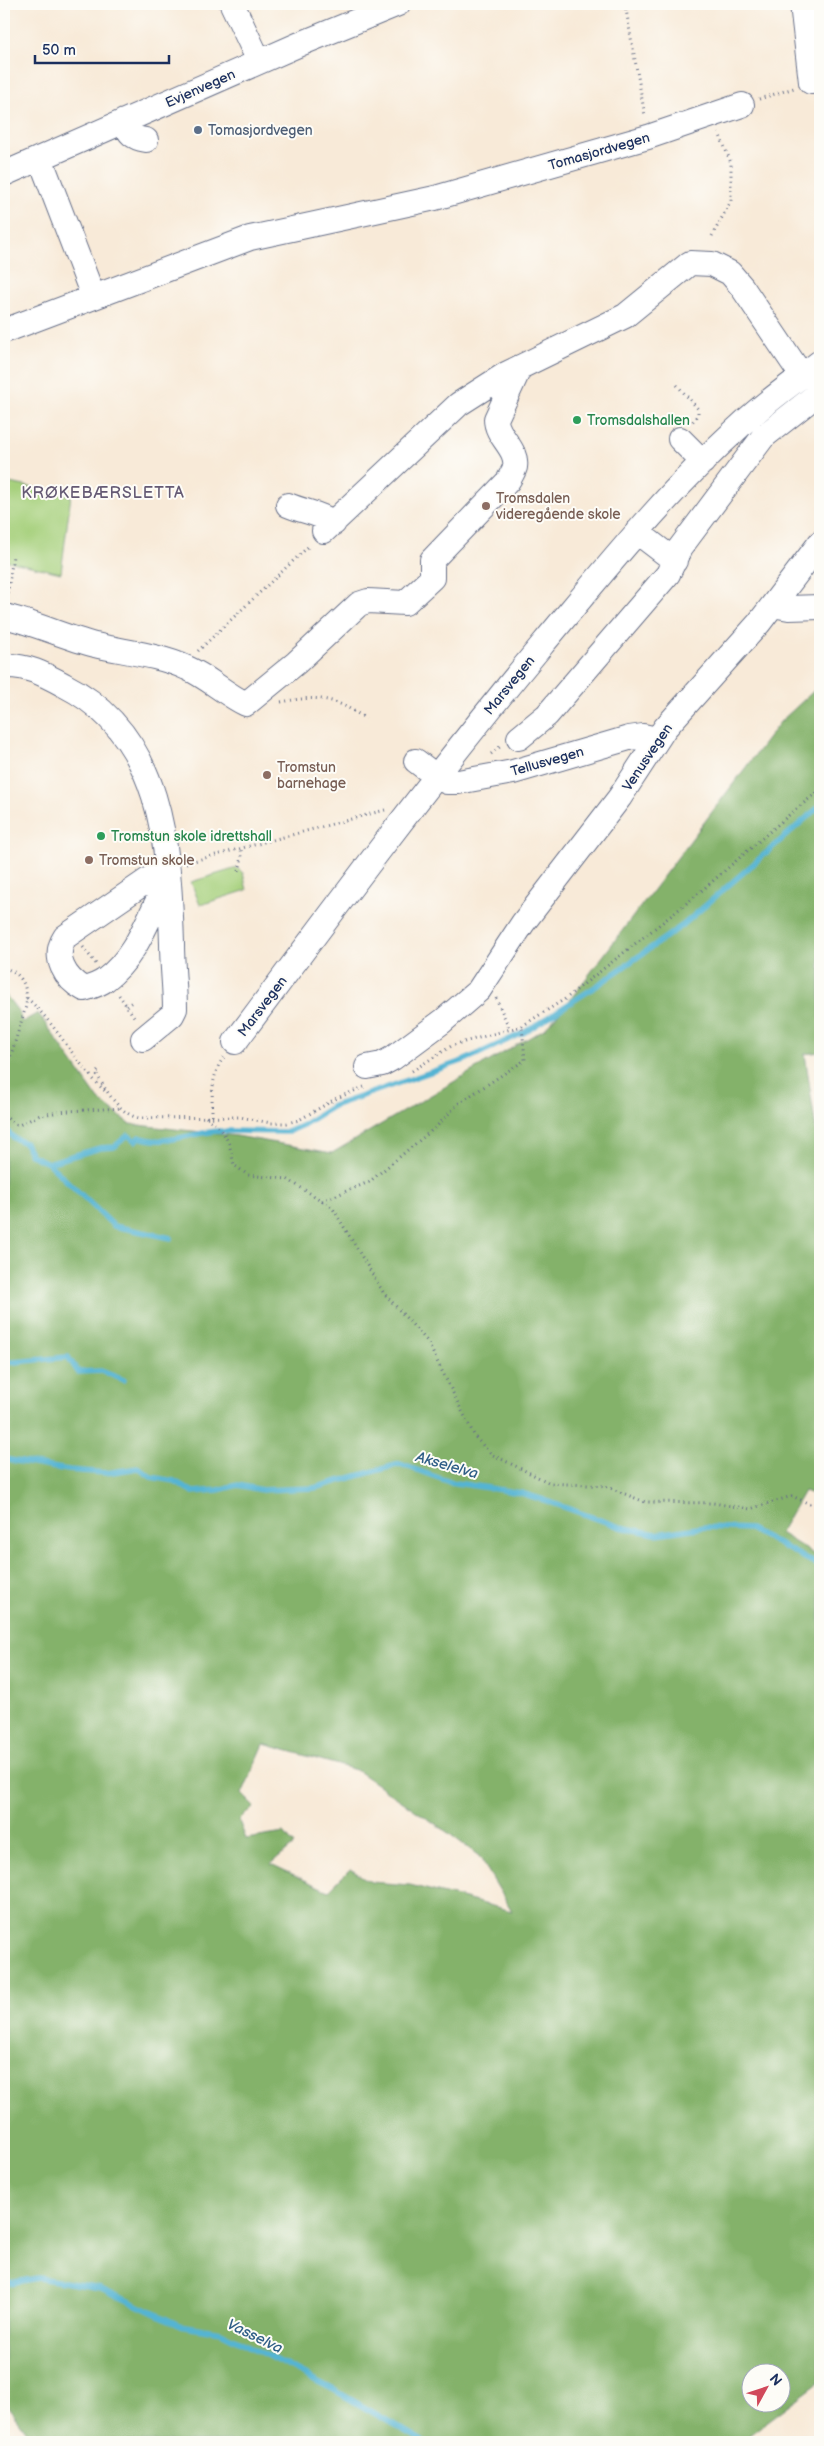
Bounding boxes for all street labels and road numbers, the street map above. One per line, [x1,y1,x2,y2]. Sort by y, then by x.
street label: Evjenvegen [163,65,238,111]
street label: Tomasjordvegen [547,129,652,174]
street label: Marsvegen [480,652,538,718]
street label: Venusvegen [619,720,676,794]
street label: Tellusvegen [509,743,586,780]
street label: Marsvegen [234,973,291,1040]

